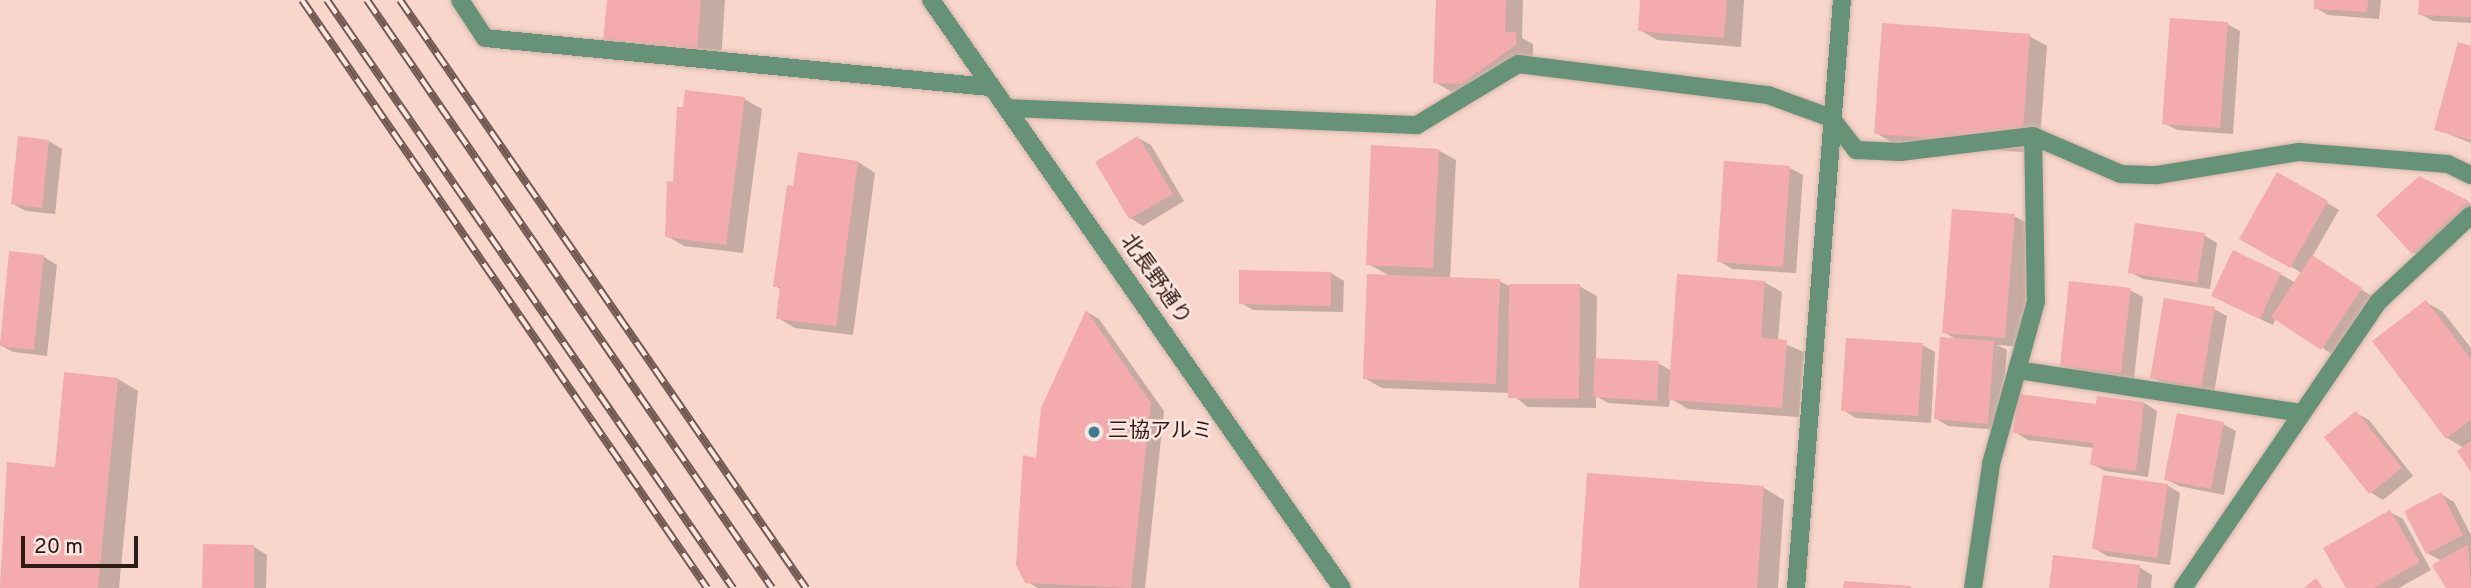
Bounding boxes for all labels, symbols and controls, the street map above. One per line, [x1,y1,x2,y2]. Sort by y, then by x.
street label: 北長野通り [1115,230,1195,330]
place label: 三協アルミ [1108,419,1213,445]
marker: 三協アルミ [1086,424,1102,440]
scale bar [24,522,142,566]
text: 20 m [34,534,83,561]

